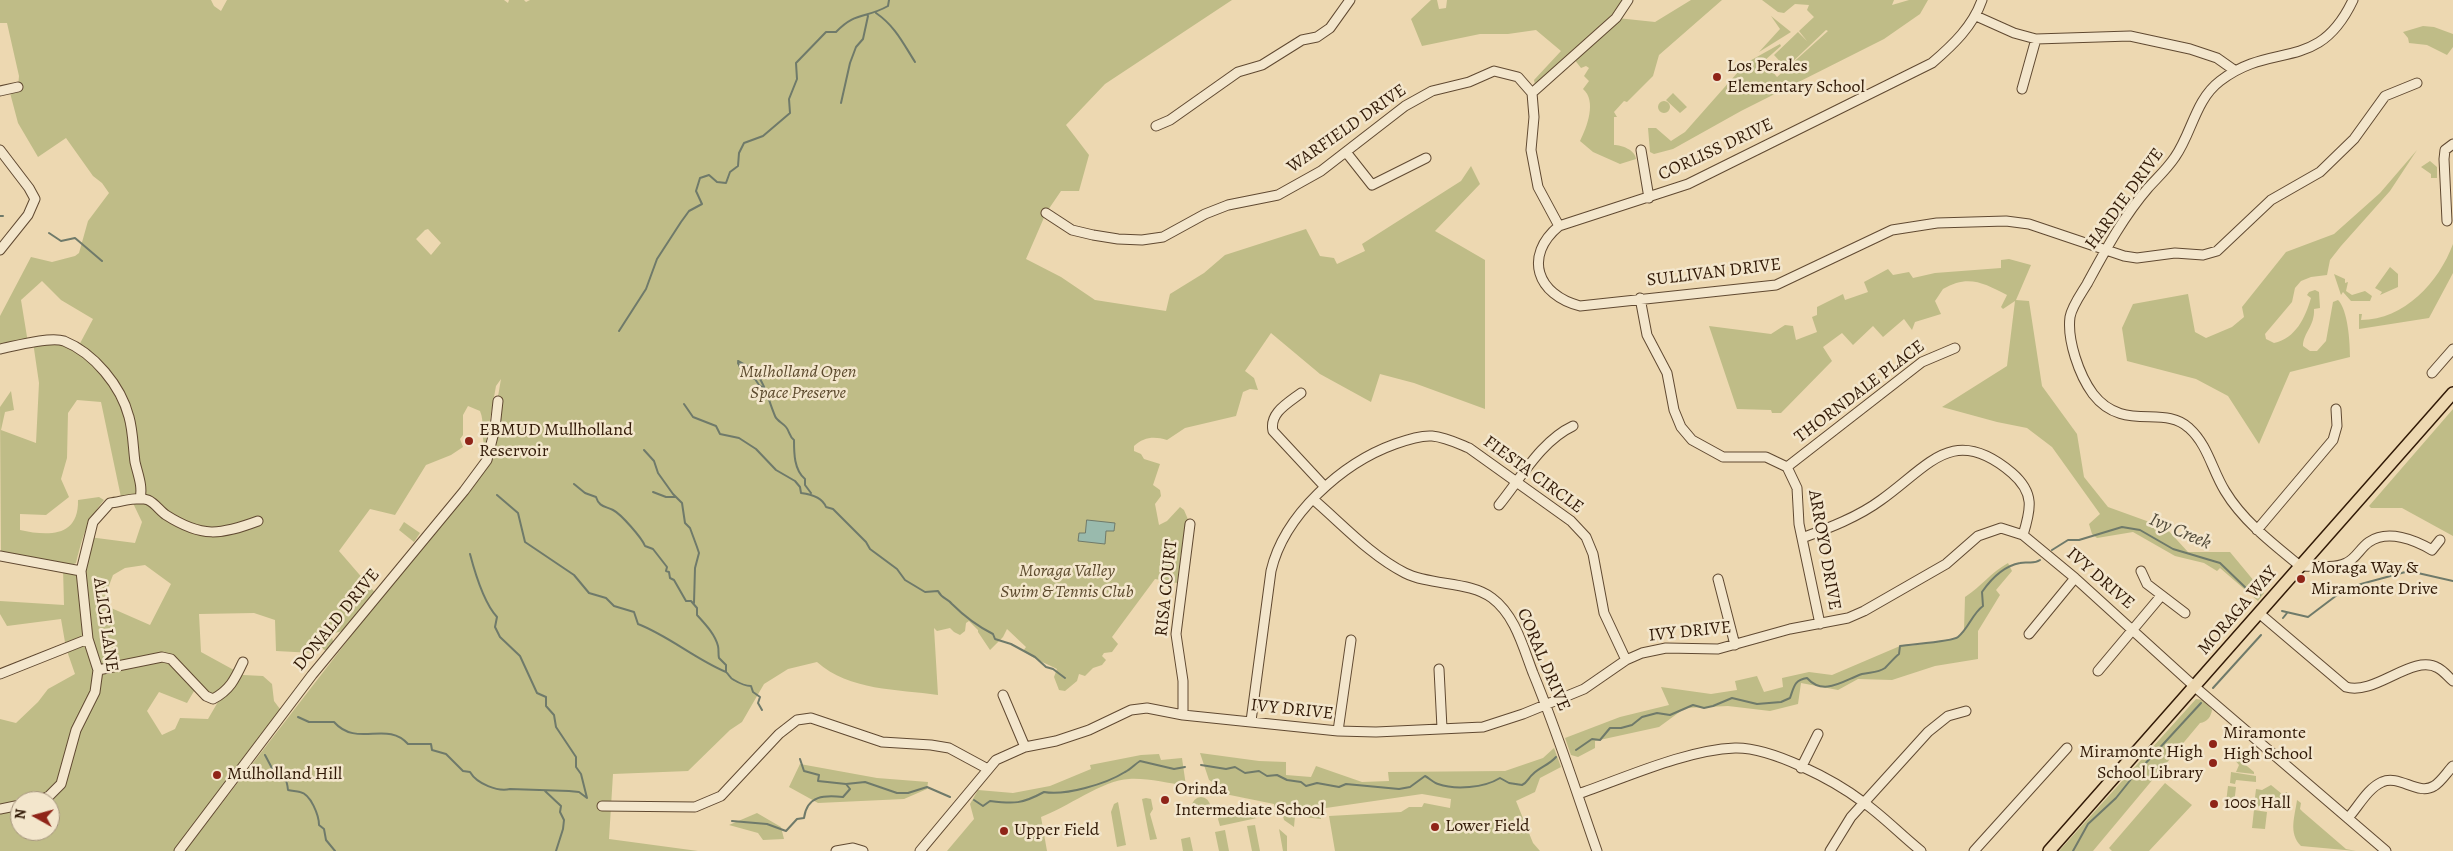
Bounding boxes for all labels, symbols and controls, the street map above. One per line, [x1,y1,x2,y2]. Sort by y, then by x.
place label: Los Perales Elementary School [1727,56,1865,98]
marker: Los Perales Elementary School [1711,71,1723,83]
street label: WARFIELD DRIVE [1283,80,1411,178]
street label: CORLISS DRIVE [1655,114,1777,186]
street label: HARDIE DRIVE [2081,144,2169,254]
street label: SULLIVAN DRIVE [1646,254,1782,292]
street label: THORNDALE PLACE [1791,336,1929,448]
park label: Mulholland Open Space Preserve [739,362,857,404]
place label: EBMUD Mullholland Reservoir [479,420,633,462]
street label: FIESTA CIRCLE [1479,431,1587,519]
marker: EBMUD Mullholland Reservoir [463,435,475,447]
street label: ARROYO DRIVE [1803,488,1845,612]
water label: Ivy Creek [2146,509,2214,555]
street label: RISA COURT [1151,538,1183,638]
street label: IVY DRIVE [2062,544,2138,614]
place label: Moraga Way & Miramonte Drive [2311,558,2438,600]
park label: Moraga Valley Swim & Tennis Club [1000,561,1134,604]
street label: MORAGA WAY [2194,562,2282,660]
street label: DONALD DRIVE [289,565,385,675]
marker: Moraga Way & Miramonte Drive [2295,573,2307,585]
street label: ALICE LANE [88,577,122,673]
street label: CORAL DRIVE [1512,605,1574,715]
street label: IVY DRIVE [1648,617,1732,647]
street label: IVY DRIVE [1250,695,1334,725]
place label: Miramonte High School [2223,723,2312,766]
marker: Miramonte High School [2207,738,2219,750]
place label: Miramonte High School Library [2079,742,2203,784]
marker: Miramonte High School Library [2207,757,2219,769]
place label: Mulholland Hill [227,764,342,786]
marker: Mulholland Hill [211,769,223,781]
place label: Orinda Intermediate School [1175,779,1325,822]
north arrow [10,791,60,841]
place label: 100s Hall [2224,793,2291,815]
marker: Orinda Intermediate School [1159,794,1171,806]
marker: 100s Hall [2208,798,2220,810]
text: N [11,808,31,820]
place label: Lower Field [1445,816,1530,838]
place label: Upper Field [1014,820,1099,842]
marker: Lower Field [1429,821,1441,833]
marker: Upper Field [998,825,1010,837]

